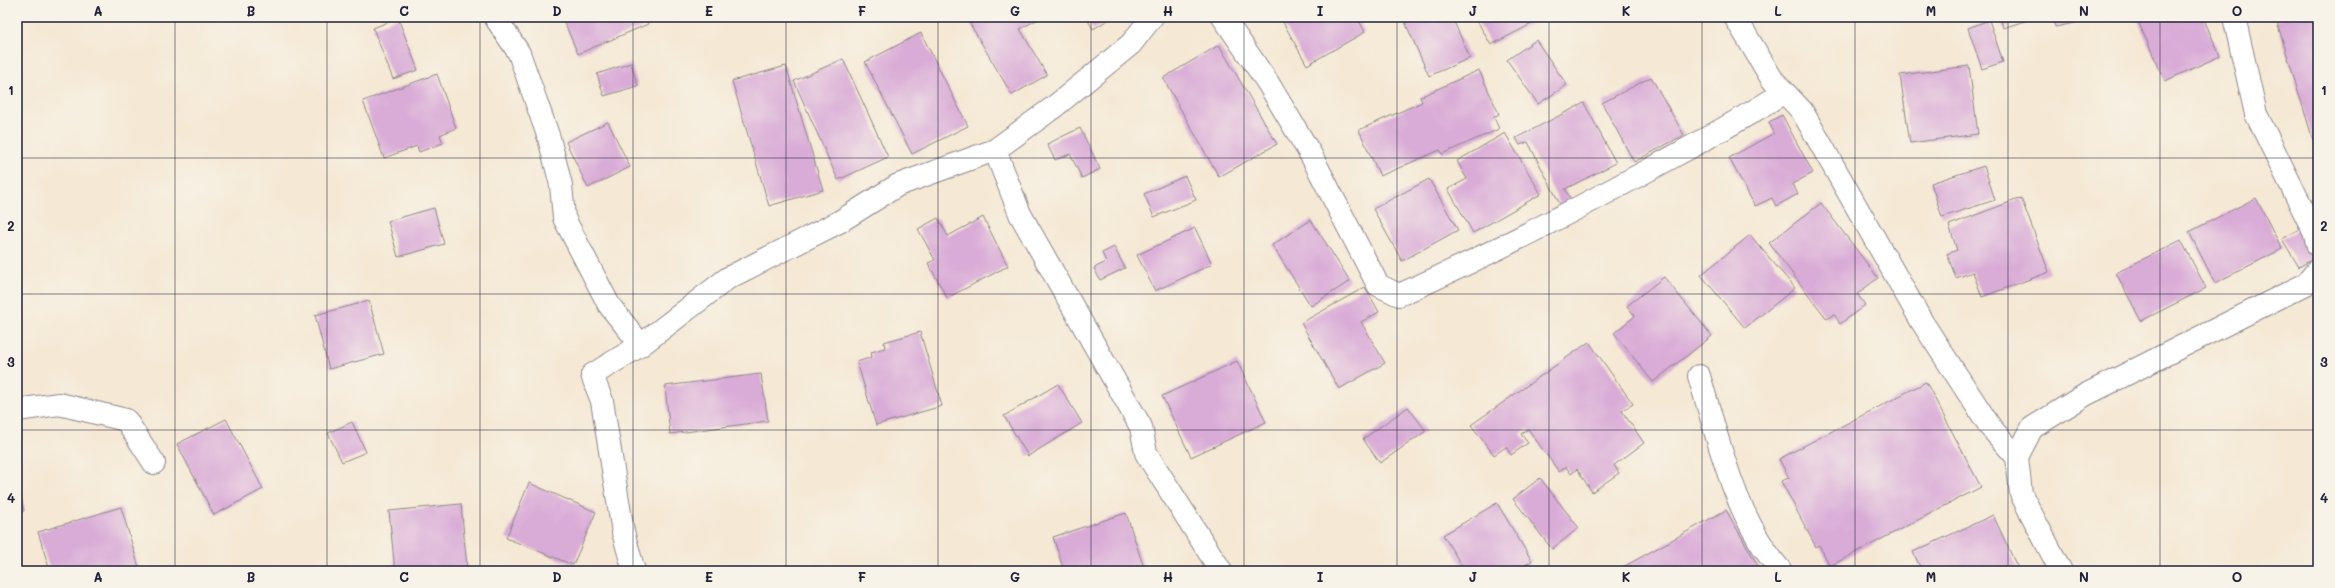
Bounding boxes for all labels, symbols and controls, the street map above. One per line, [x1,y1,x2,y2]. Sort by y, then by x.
text: A [93,2,103,19]
text: B [247,2,256,19]
text: C [399,2,409,19]
text: D [552,2,562,19]
text: E [705,2,713,19]
text: F [858,2,866,19]
text: G [1010,2,1020,19]
text: H [1163,2,1173,19]
text: I [1317,2,1324,19]
text: J [1469,2,1477,19]
text: K [1622,2,1631,19]
text: L [1774,2,1782,19]
text: M [1926,2,1936,19]
text: N [2079,2,2089,19]
text: O [2232,2,2242,19]
text: 1 [8,81,14,98]
text: 1 [2321,81,2327,98]
text: 2 [7,217,15,234]
text: 2 [2320,217,2328,234]
text: 3 [7,353,15,370]
text: 3 [2320,353,2328,370]
text: 4 [7,489,15,506]
text: 4 [2320,489,2328,506]
text: A [93,568,103,585]
text: B [247,568,256,585]
text: C [399,568,409,585]
text: D [552,568,562,585]
text: E [705,568,713,585]
text: F [858,568,866,585]
text: G [1010,568,1020,585]
text: H [1163,568,1173,585]
text: I [1317,568,1324,585]
text: J [1469,568,1477,585]
text: K [1622,568,1631,585]
text: L [1774,568,1782,585]
text: M [1926,568,1936,585]
text: N [2079,568,2089,585]
text: O [2232,568,2242,585]

